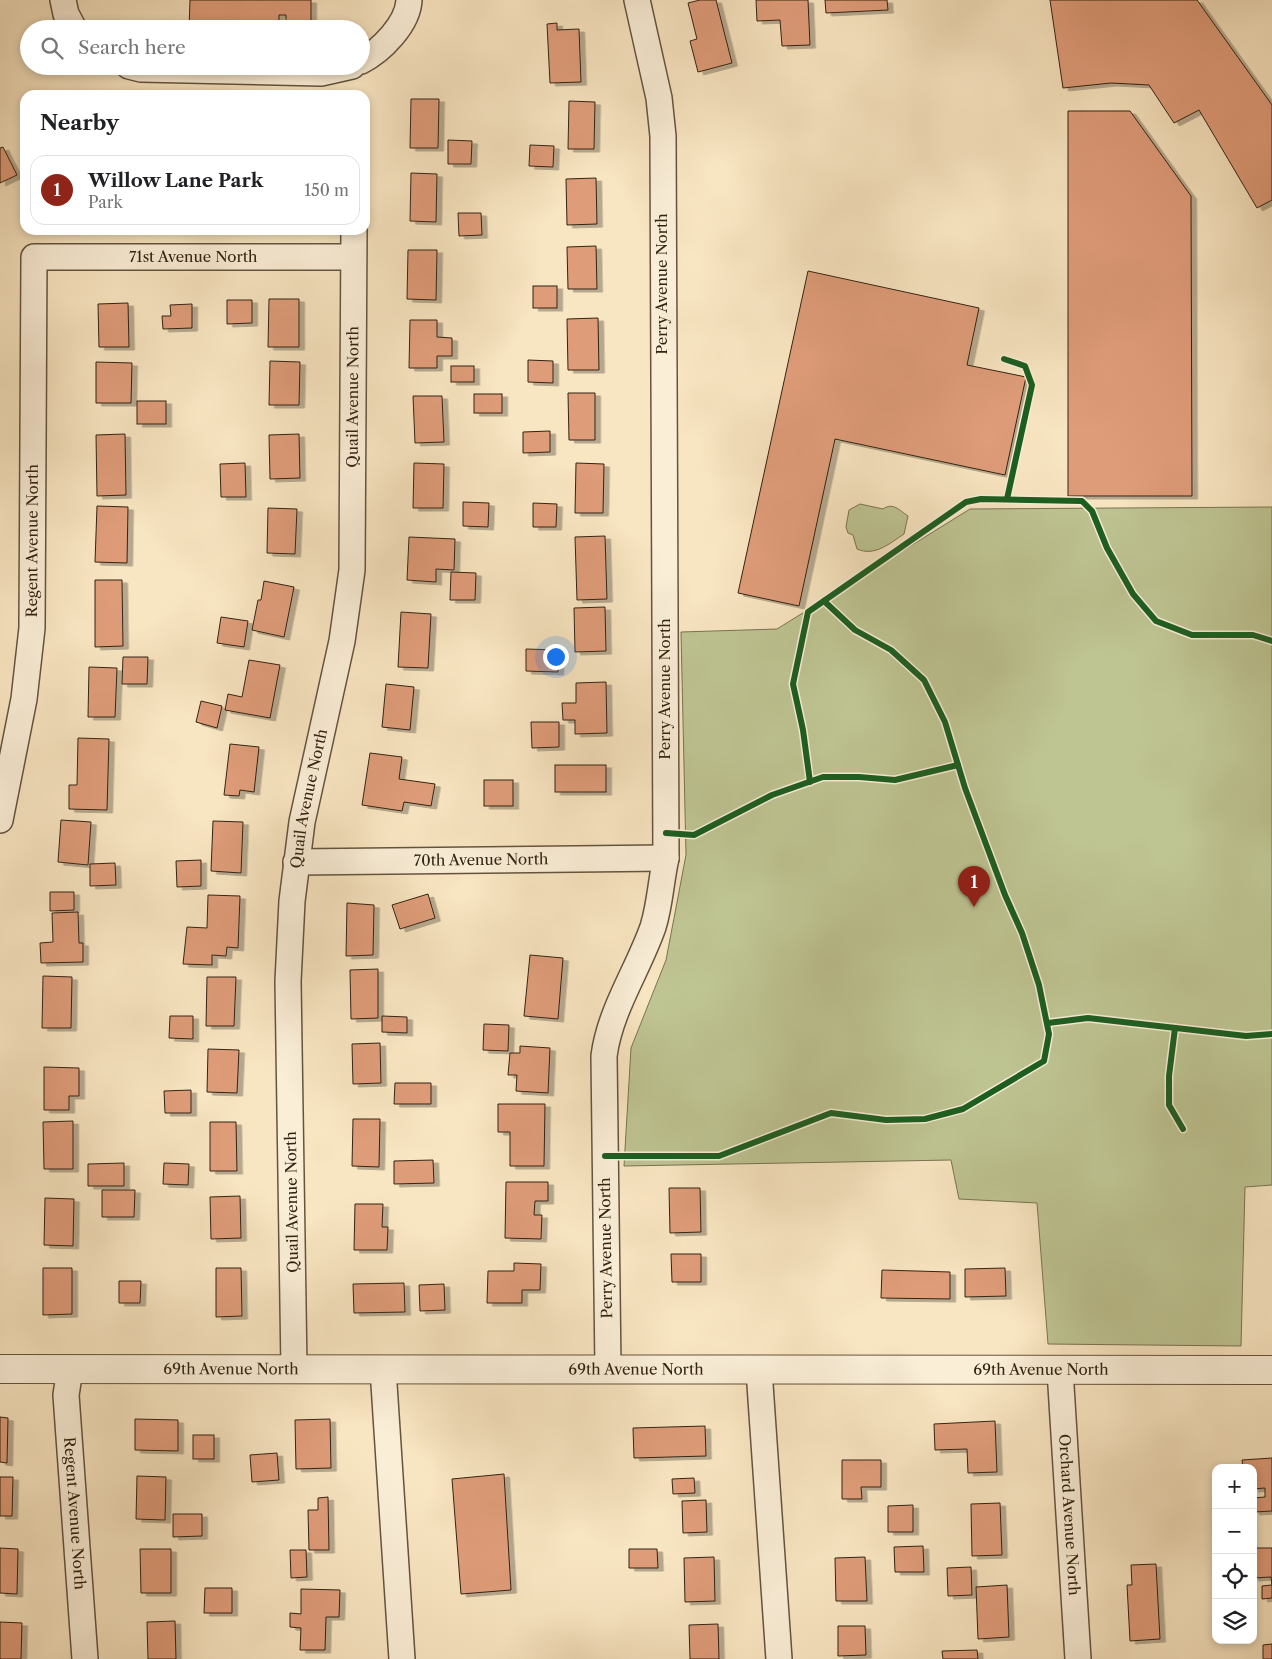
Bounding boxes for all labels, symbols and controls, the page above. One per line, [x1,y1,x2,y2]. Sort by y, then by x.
search box [20,20,370,75]
icon: search [38,34,66,62]
text: Search here [78,36,186,59]
text: Nearby [40,110,119,135]
text: Willow Lane Park [88,169,263,192]
text: 1 [53,180,61,200]
text: 150 m [304,180,349,200]
text: Park [88,192,123,212]
street label: Perry Avenue North [652,213,671,355]
street label: 71st Avenue North [129,247,258,266]
street label: Quail Avenue North [343,325,362,468]
street label: Regent Avenue North [22,464,42,617]
street label: Perry Avenue North [655,618,674,760]
your location [543,644,569,670]
street label: Quail Avenue North [286,726,331,869]
street label: 70th Avenue North [414,849,549,870]
pin: 1 [958,866,990,907]
street label: Quail Avenue North [281,1130,302,1273]
street label: Perry Avenue North [595,1177,616,1319]
street label: 69th Avenue North [163,1359,299,1378]
street label: 69th Avenue North [568,1359,704,1379]
street label: 69th Avenue North [973,1360,1109,1379]
street label: Orchard Avenue North [1055,1433,1084,1597]
street label: Regent Avenue North [60,1436,90,1591]
map controls [1212,1464,1257,1644]
button: + [1212,1464,1257,1509]
button: − [1212,1509,1257,1554]
button: locate [1212,1554,1257,1599]
button: layers [1212,1599,1257,1644]

